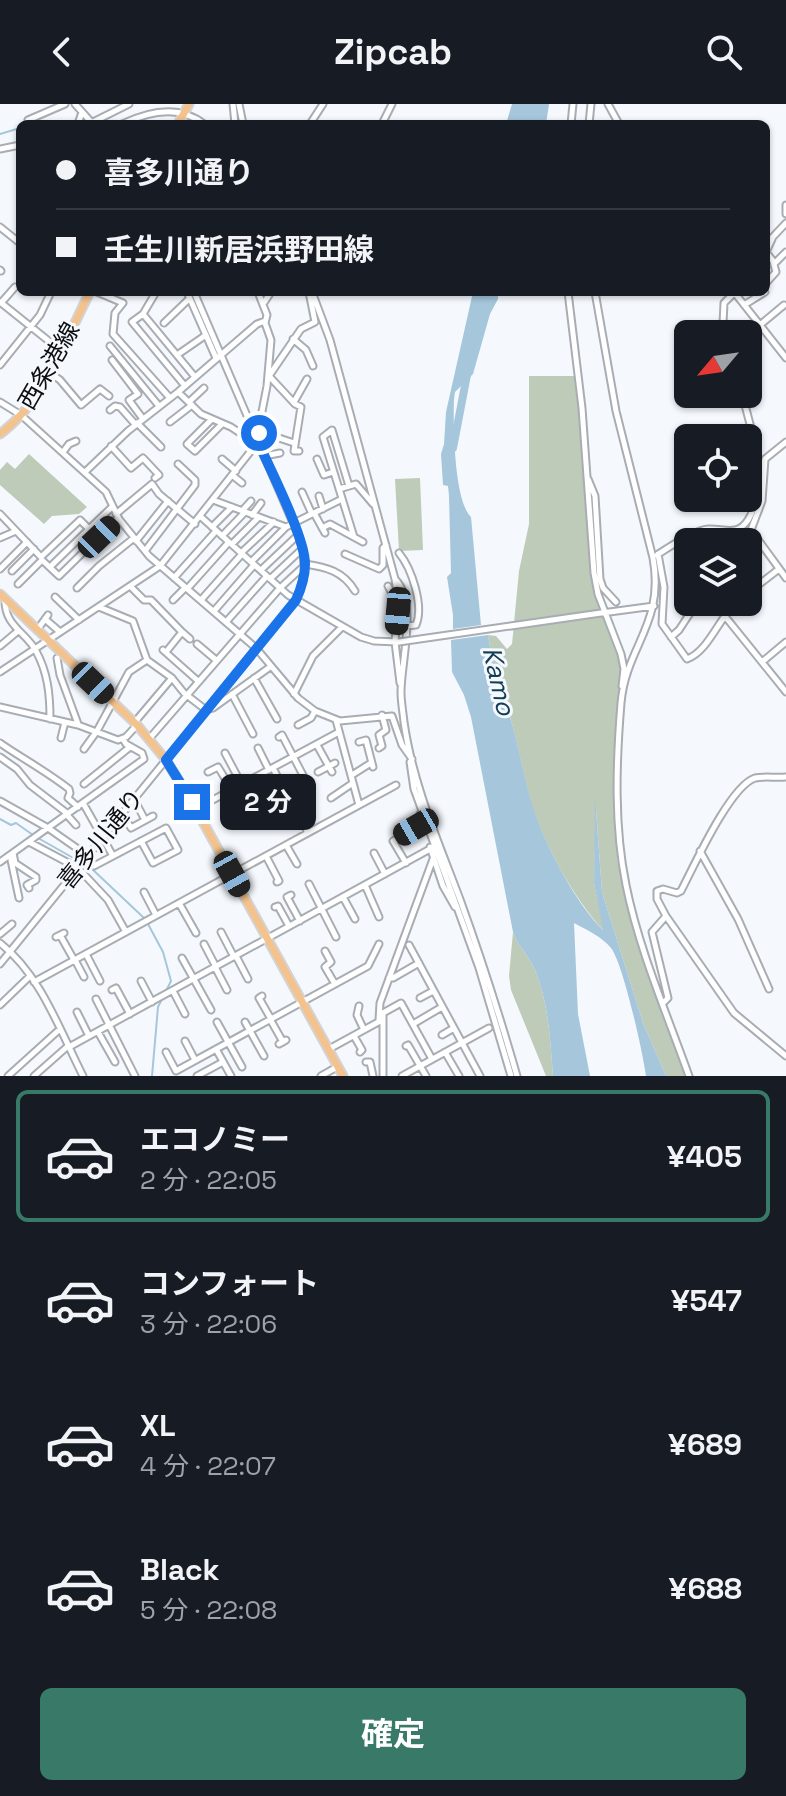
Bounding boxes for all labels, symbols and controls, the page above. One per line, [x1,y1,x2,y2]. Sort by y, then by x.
text: Zipcab [334,29,452,75]
icon: back [40,30,84,74]
icon: search [702,30,746,74]
text: 喜多川通り [104,153,254,192]
text: 壬生川新居浜野田線 [104,230,374,269]
street label: 西条港線 [11,316,86,415]
north arrow [674,320,762,408]
map controls [674,320,762,616]
route start [241,415,277,451]
button: locate [674,424,762,512]
car [73,512,125,562]
button: layers [674,528,762,616]
car [384,586,412,636]
water label: Kamo [475,643,524,719]
car [67,658,119,708]
callout: 2 分 [220,774,316,830]
street label: 喜多川通り [51,782,150,895]
route end [174,784,210,820]
text: 2 分 [244,785,292,819]
car [389,805,443,849]
car [210,847,254,901]
icon: car [44,1120,116,1192]
text: エコノミー [140,1120,290,1159]
text: ¥405 [667,1137,742,1176]
text: 2 分 · 22:05 [140,1163,277,1197]
icon: car [44,1264,116,1336]
text: コンフォート [140,1264,319,1303]
text: ¥547 [671,1281,742,1320]
text: 3 分 · 22:06 [140,1307,277,1341]
text: XL [140,1406,176,1445]
icon: car [44,1408,116,1480]
text: ¥689 [668,1425,742,1464]
text: 4 分 · 22:07 [140,1449,276,1483]
text: Black [140,1550,219,1589]
icon: car [44,1552,116,1624]
text: ¥688 [669,1569,742,1608]
text: 5 分 · 22:08 [140,1593,277,1627]
button: 確定 [40,1688,746,1780]

